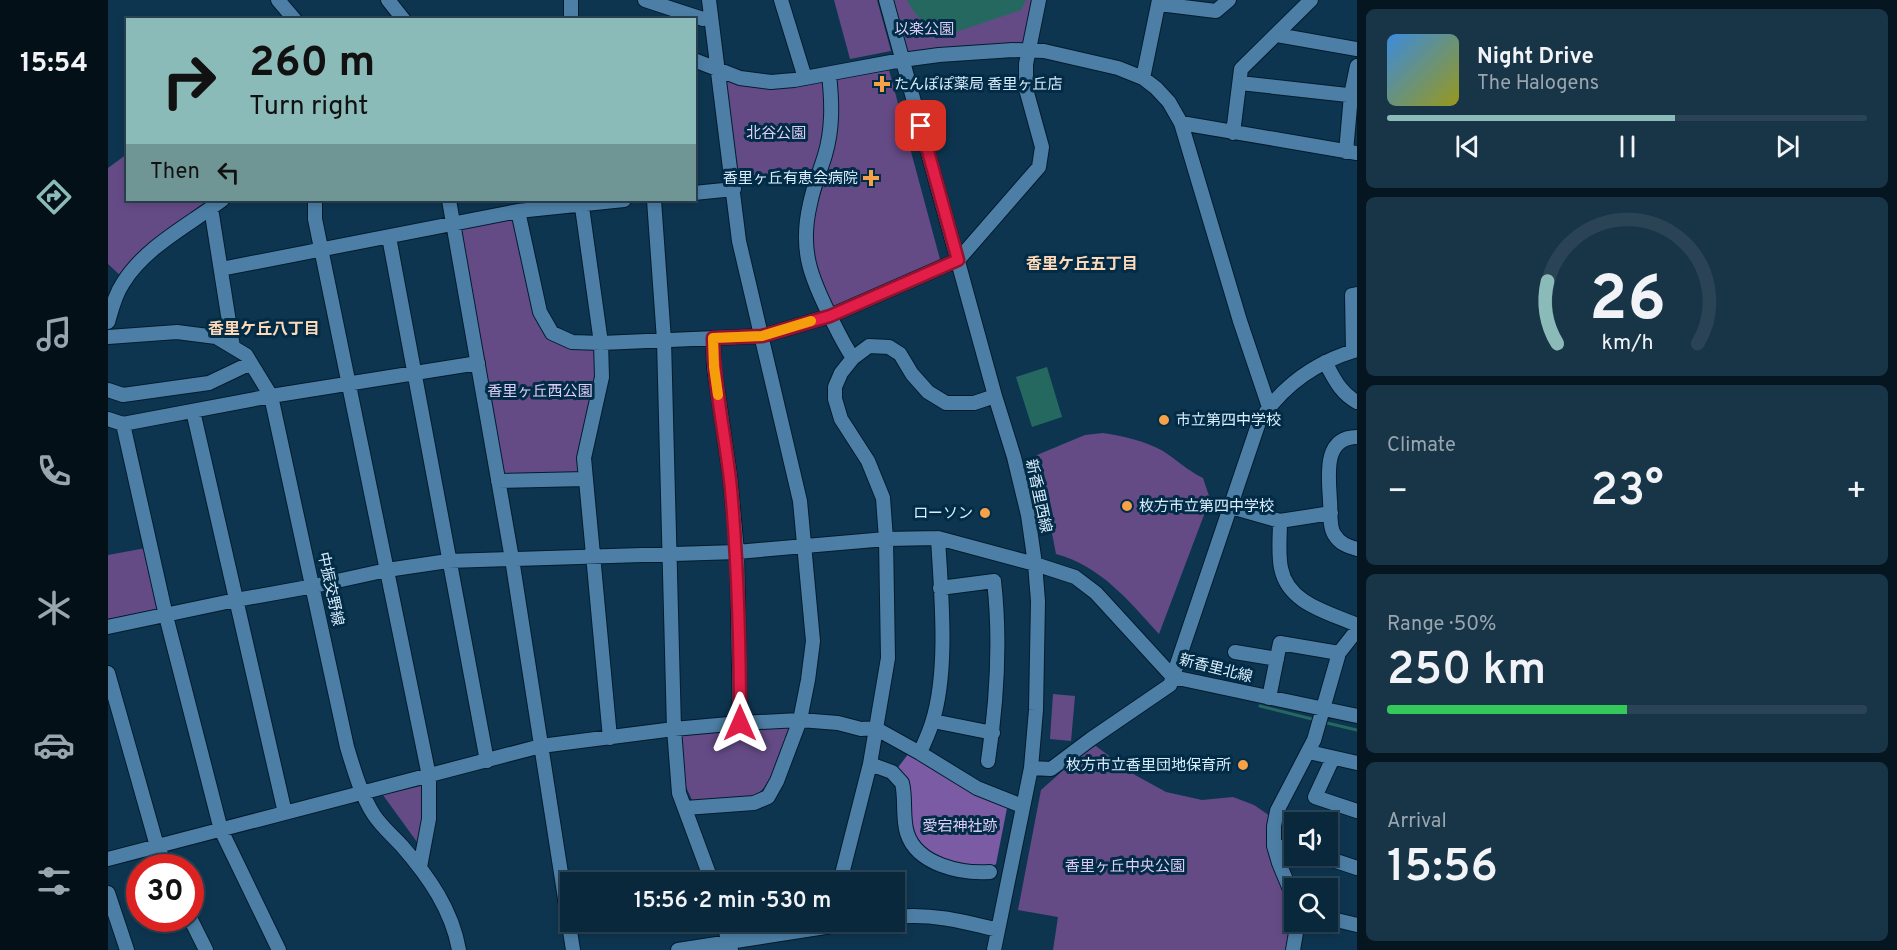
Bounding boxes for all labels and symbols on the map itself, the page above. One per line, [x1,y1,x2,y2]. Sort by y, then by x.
park label: 以楽公園 [894,21,954,40]
place label: たんぽぽ薬局 香里ヶ丘店 [894,76,1063,95]
marker: たんぽぽ薬局 香里ヶ丘店 [875,77,889,91]
pin [895,100,946,151]
park label: 北谷公園 [746,124,806,144]
marker: 香里ヶ丘有恵会病院 [862,169,880,187]
place label: 香里ヶ丘有恵会病院 [723,170,858,189]
district label: 香里ケ丘五丁目 [1026,255,1138,275]
district label: 香里ケ丘八丁目 [208,320,320,340]
park label: 香里ヶ丘西公園 [487,383,593,402]
place label: 市立第四中学校 [1176,412,1281,431]
marker: 市立第四中学校 [1157,413,1171,427]
street label: 新香里西線 [1020,458,1055,535]
place label: 枚方市立第四中学校 [1139,498,1274,517]
marker: 枚方市立第四中学校 [1120,499,1134,513]
place label: ローソン [913,505,973,524]
marker: ローソン [978,506,992,520]
street label: 中振交野線 [312,551,347,628]
street label: 新香里北線 [1177,650,1255,688]
position arrow [708,691,772,755]
place label: 枚方市立香里団地保育所 [1066,757,1231,776]
marker: 枚方市立香里団地保育所 [1236,758,1250,772]
park label: 愛宕神社跡 [922,818,998,837]
speed limit sign: 30 [126,854,204,932]
park label: 香里ヶ丘中央公園 [1065,858,1185,877]

